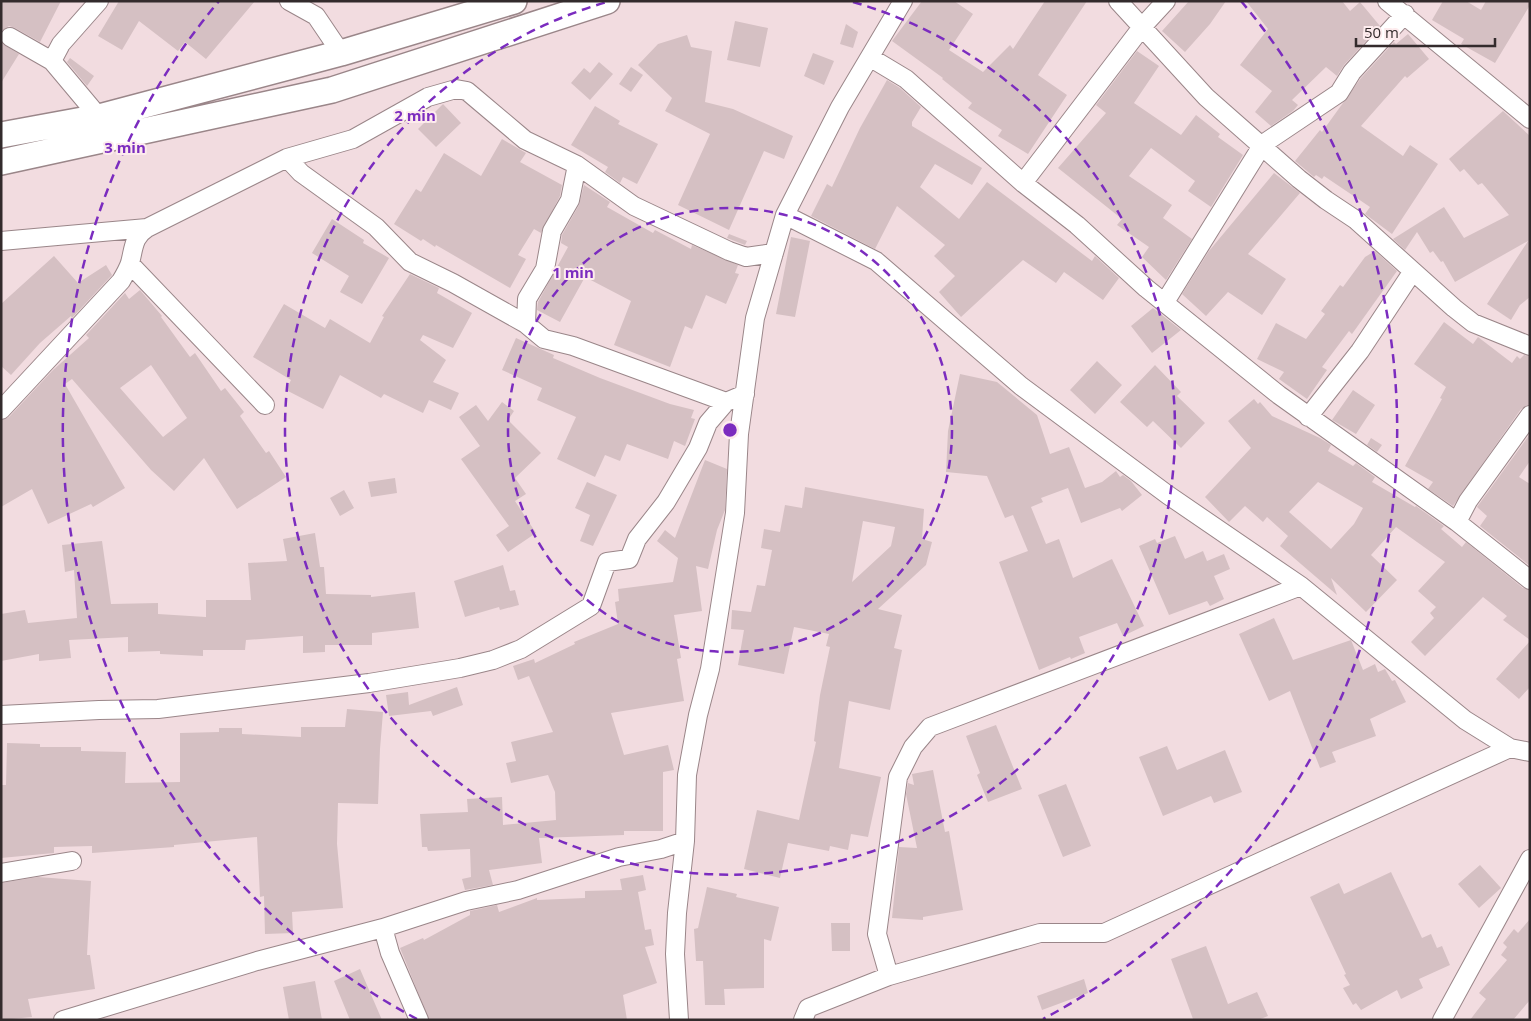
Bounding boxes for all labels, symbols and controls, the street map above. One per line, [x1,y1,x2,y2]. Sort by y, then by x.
scale bar [1356,15,1495,47]
text: 50 m [1364,22,1399,42]
text: 2 min [394,105,436,125]
text: 3 min [104,137,146,157]
text: 1 min [552,262,594,282]
centre of rings [721,421,739,439]

